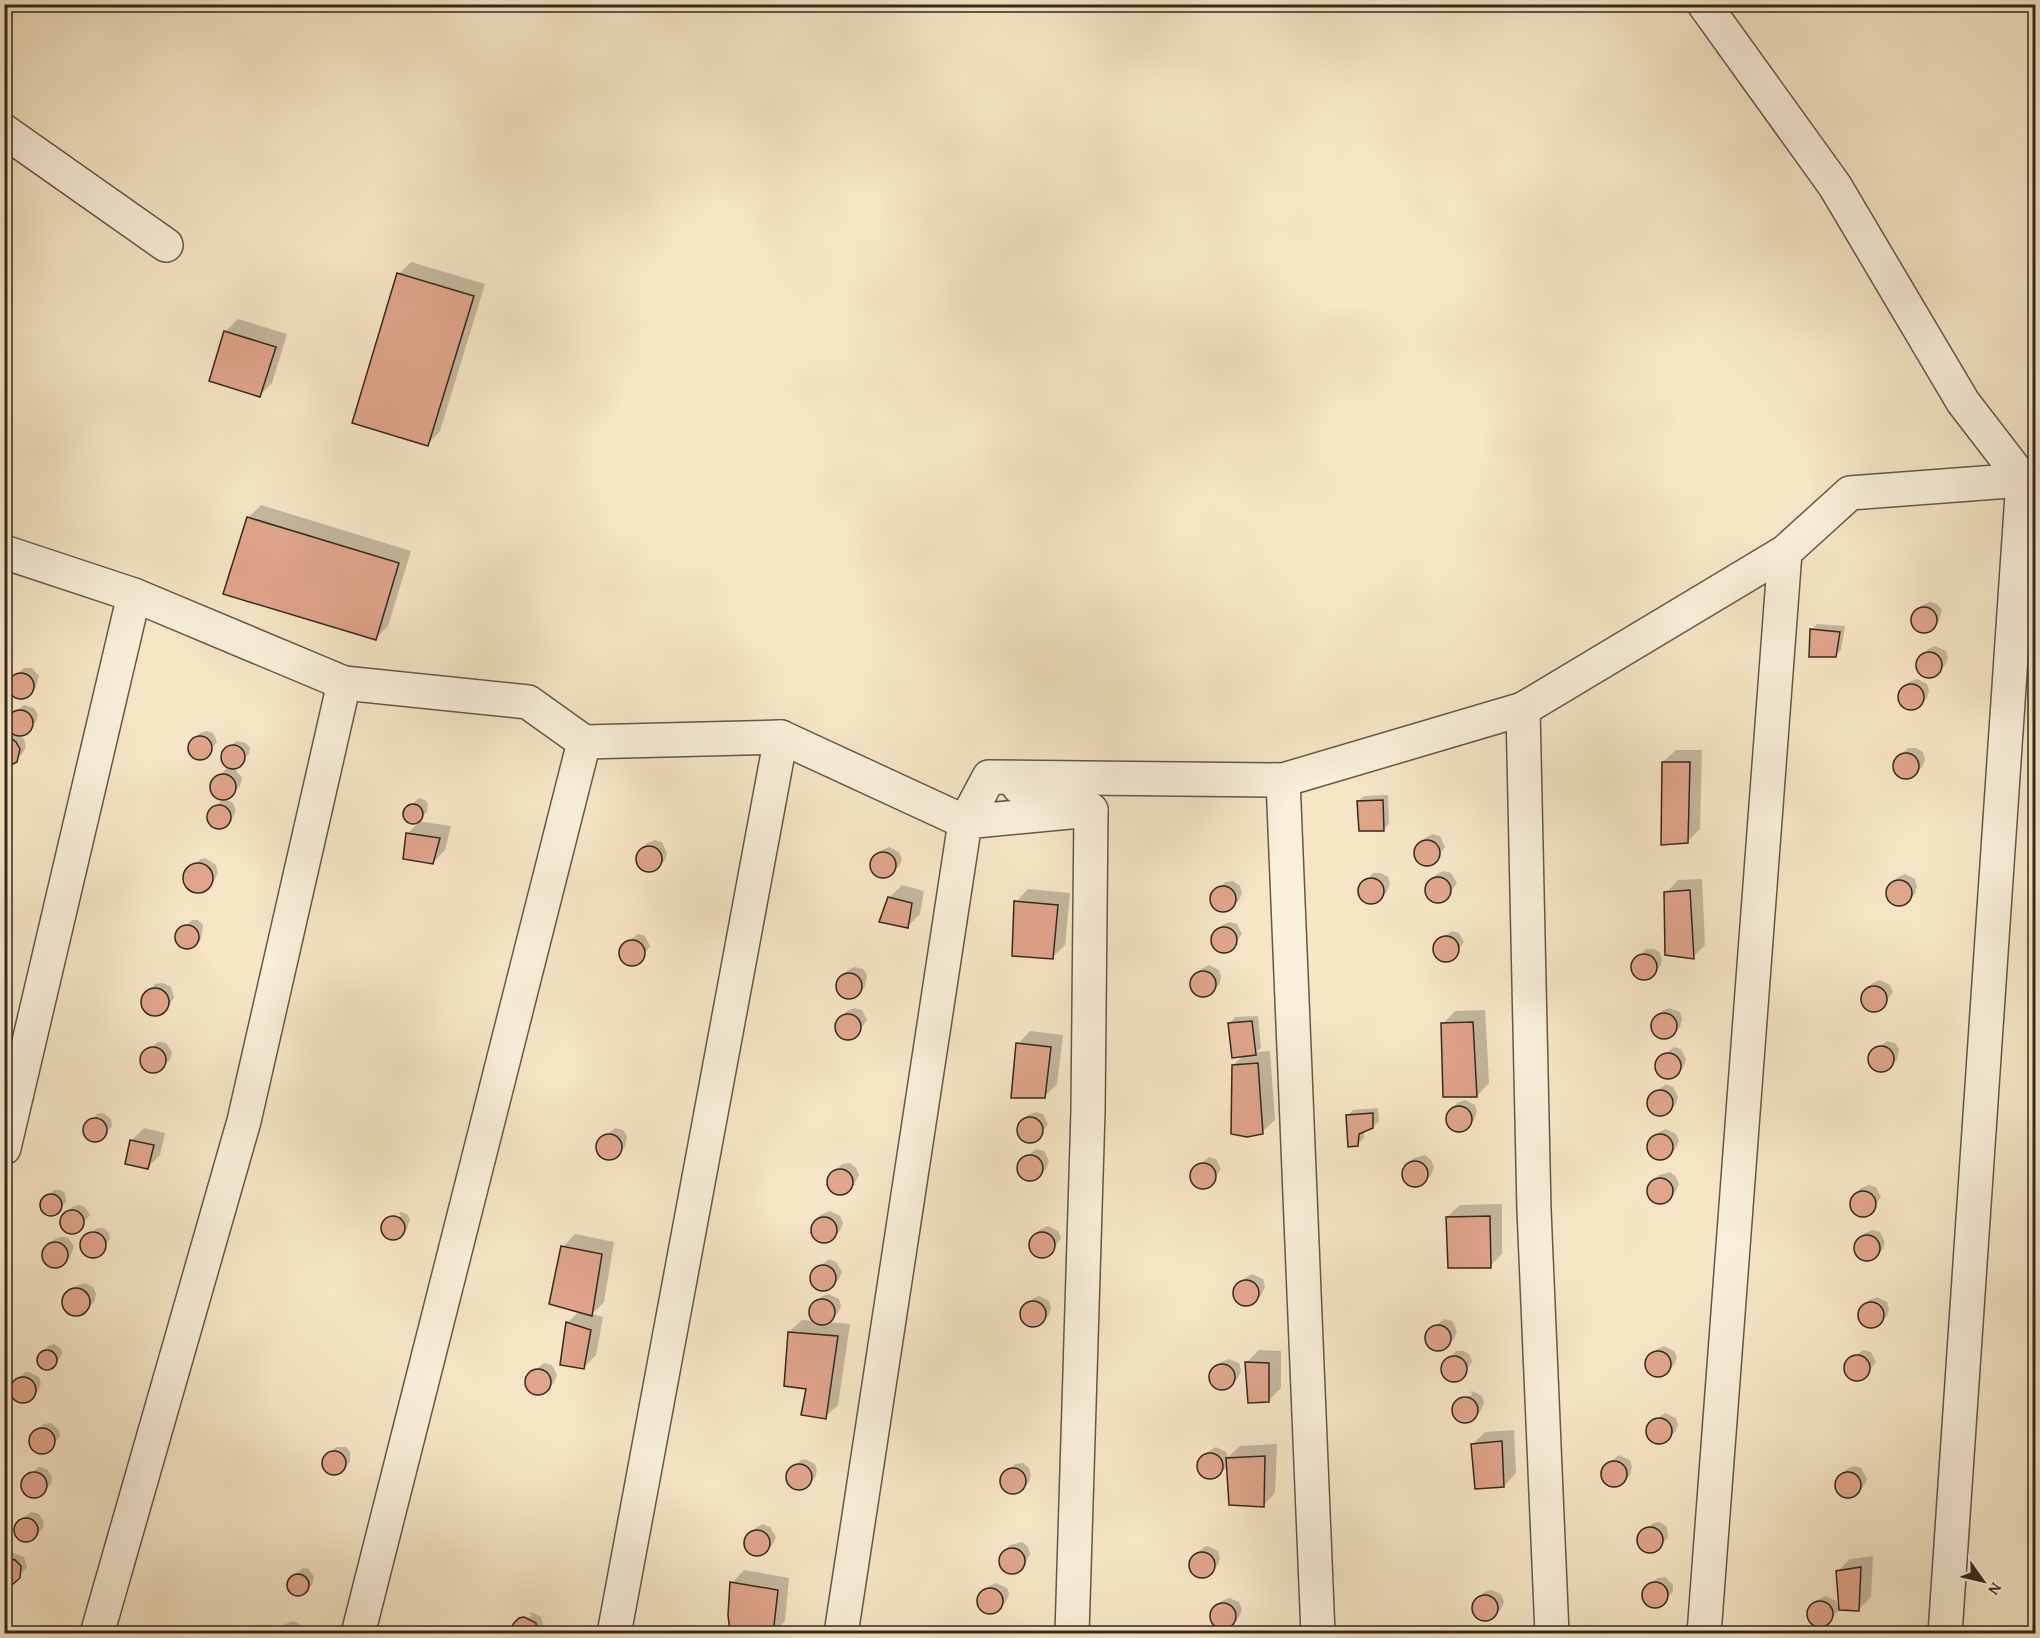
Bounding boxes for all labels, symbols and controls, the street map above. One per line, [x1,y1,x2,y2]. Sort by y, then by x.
north arrow [1953,1551,2013,1611]
text: N [1982,1578,2008,1601]

